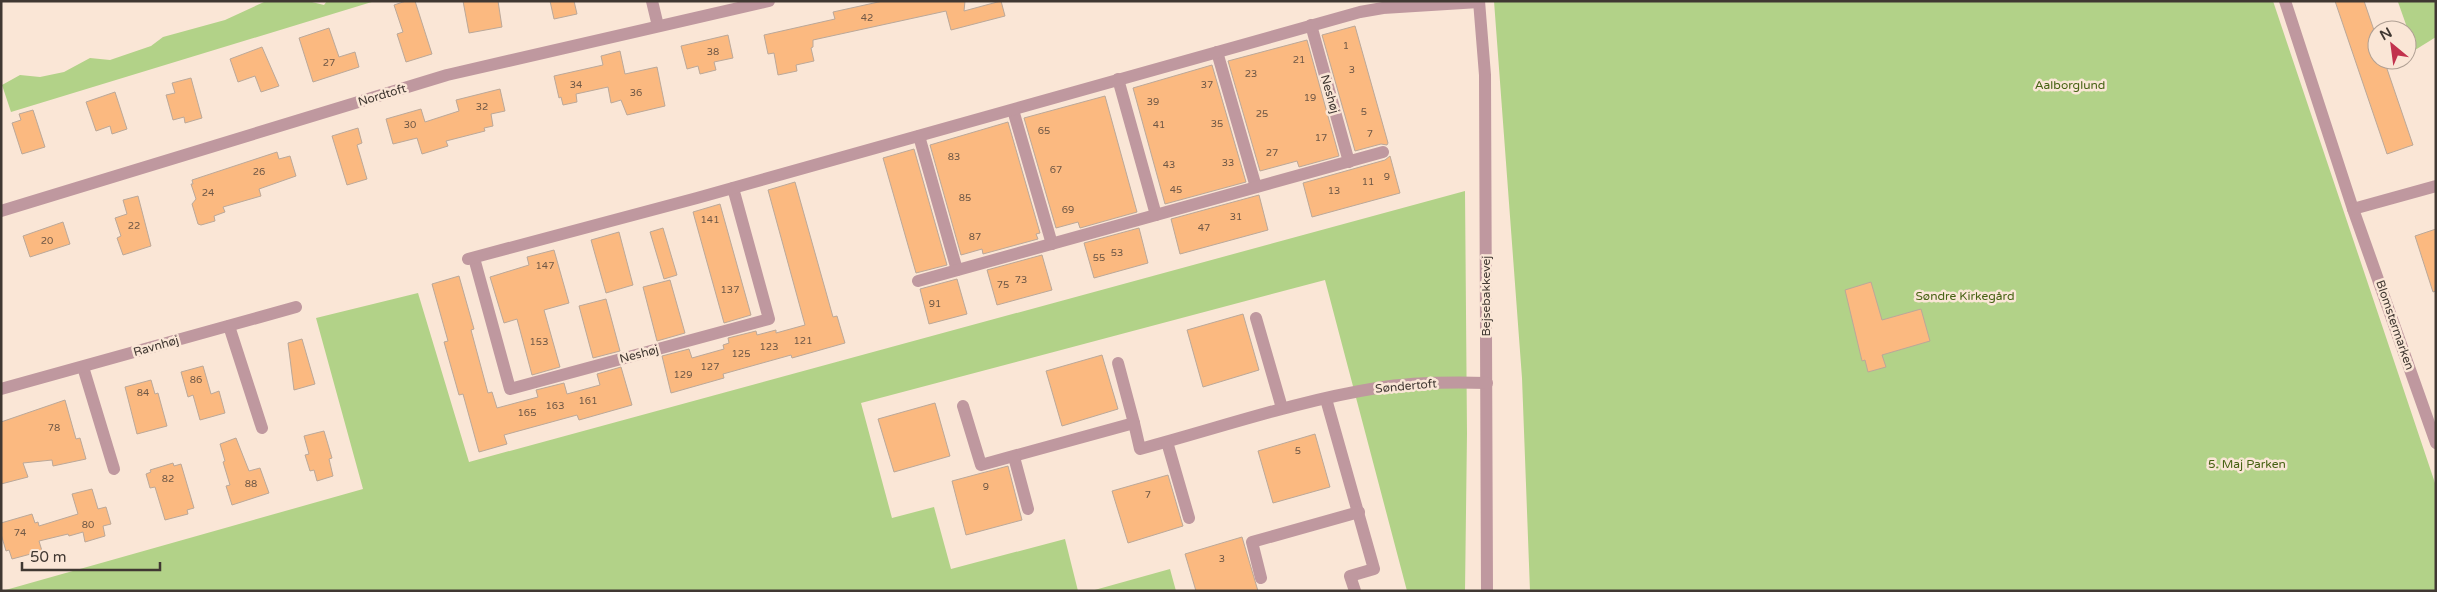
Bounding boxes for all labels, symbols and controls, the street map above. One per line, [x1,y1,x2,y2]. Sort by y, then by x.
house number: 42 [861,12,873,24]
north arrow [2367,20,2417,70]
text: N [2377,24,2395,44]
house number: 1 [1343,40,1349,52]
house number: 38 [707,46,719,58]
house number: 21 [1293,54,1305,66]
house number: 27 [323,57,335,69]
house number: 3 [1349,64,1355,76]
house number: 23 [1245,68,1257,80]
street label: Neshøj [1318,73,1342,115]
park label: Aalborglund [2035,78,2105,92]
house number: 34 [570,79,582,91]
house number: 37 [1201,79,1213,91]
street label: Nordtoft [356,81,408,109]
house number: 36 [630,87,642,99]
house number: 19 [1304,92,1316,104]
house number: 39 [1147,96,1159,108]
house number: 32 [476,101,488,113]
house number: 5 [1361,106,1367,118]
house number: 25 [1256,108,1268,120]
house number: 35 [1211,118,1223,130]
house number: 30 [404,119,416,131]
house number: 41 [1153,119,1165,131]
house number: 65 [1038,125,1050,137]
house number: 7 [1367,128,1373,140]
house number: 17 [1315,132,1327,144]
house number: 27 [1266,147,1278,159]
house number: 83 [948,151,960,163]
house number: 33 [1222,157,1234,169]
house number: 43 [1163,159,1175,171]
house number: 67 [1050,164,1062,176]
house number: 26 [253,166,265,178]
house number: 9 [1384,171,1390,183]
house number: 11 [1362,176,1374,188]
house number: 45 [1170,184,1182,196]
house number: 13 [1328,185,1340,197]
house number: 24 [202,187,214,199]
house number: 85 [959,192,971,204]
house number: 69 [1062,204,1074,216]
house number: 31 [1230,211,1242,223]
house number: 141 [701,214,719,226]
house number: 22 [128,220,140,232]
house number: 47 [1198,222,1210,234]
house number: 87 [969,231,981,243]
house number: 20 [41,235,53,247]
house number: 53 [1111,247,1123,259]
house number: 55 [1093,252,1105,264]
street label: Bejsebakkevej [1479,256,1493,336]
house number: 147 [536,260,554,272]
house number: 73 [1015,274,1027,286]
street label: Blomstermarken [2373,278,2417,372]
house number: 75 [997,279,1009,291]
house number: 137 [721,284,739,296]
park label: Søndre Kirkegård [1915,289,2015,303]
house number: 91 [929,298,941,310]
street label: Ravnhøj [132,333,180,359]
house number: 121 [794,335,812,347]
house number: 153 [530,336,548,348]
house number: 123 [760,341,778,353]
street label: Neshøj [618,342,660,366]
house number: 125 [732,348,750,360]
house number: 127 [701,361,719,373]
house number: 129 [674,369,692,381]
house number: 86 [190,374,202,386]
street label: Søndertoft [1375,376,1438,396]
house number: 84 [137,387,149,399]
house number: 161 [579,395,597,407]
house number: 163 [546,400,564,412]
house number: 165 [518,407,536,419]
house number: 78 [48,422,60,434]
house number: 5 [1295,445,1301,457]
park label: 5. Maj Parken [2208,457,2286,471]
house number: 82 [162,473,174,485]
house number: 88 [245,478,257,490]
house number: 9 [983,481,989,493]
house number: 7 [1145,489,1151,501]
house number: 80 [82,519,94,531]
house number: 74 [14,527,26,539]
scale bar [22,540,160,572]
text: 50 m [30,548,67,566]
house number: 3 [1219,553,1225,565]

